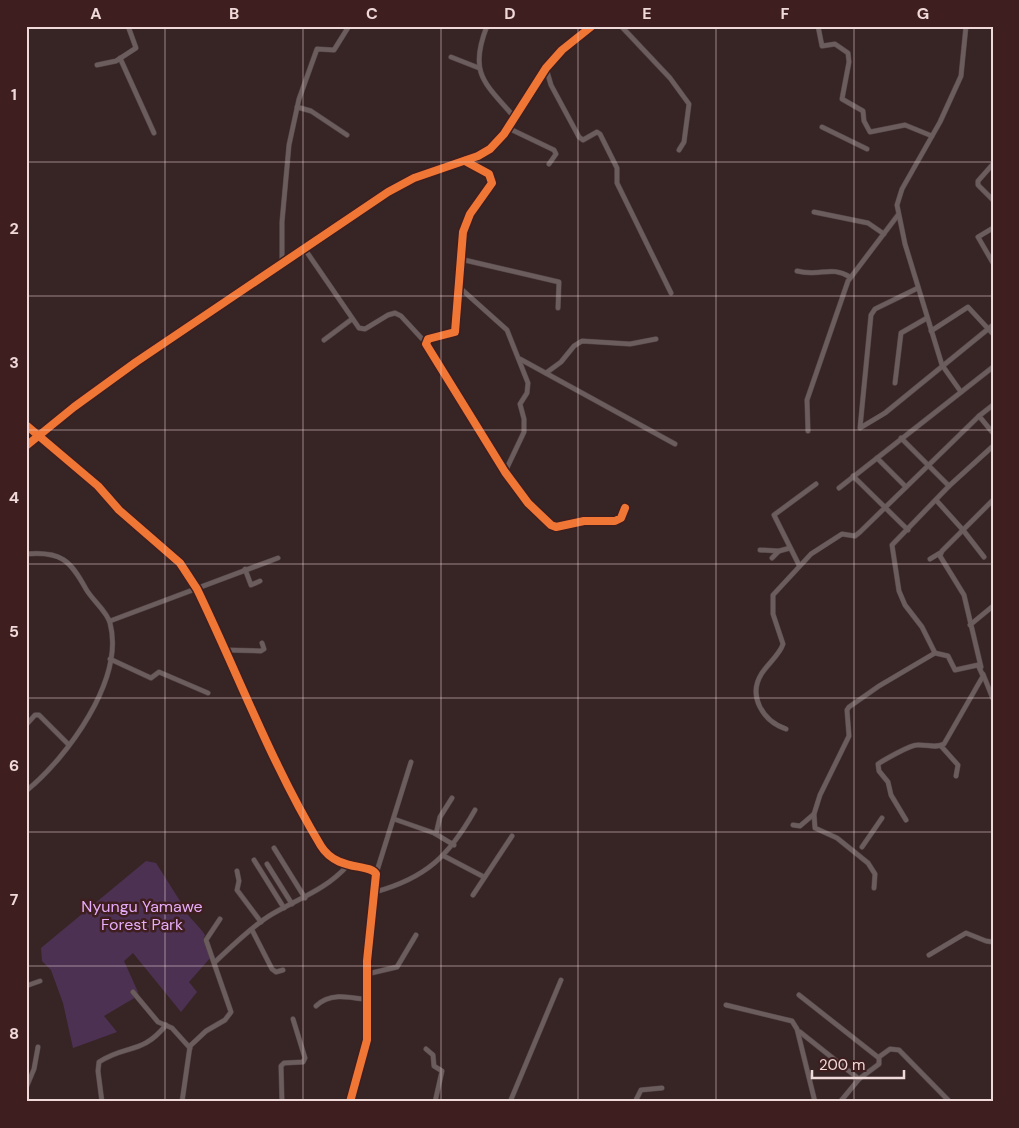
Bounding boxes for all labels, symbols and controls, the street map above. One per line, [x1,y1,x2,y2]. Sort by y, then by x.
text: A [90,3,102,24]
text: B [229,3,239,24]
text: C [366,3,378,24]
text: D [504,3,516,24]
text: E [642,3,652,24]
text: F [781,3,790,24]
text: G [917,3,929,24]
text: 1 [11,84,17,105]
text: 2 [9,218,19,239]
text: 3 [9,352,19,373]
text: 4 [9,487,19,508]
text: 5 [9,621,19,642]
text: 6 [9,755,19,776]
text: 7 [10,889,19,910]
park label: Nyungu Yamawe Forest Park [81,896,203,935]
text: 8 [9,1023,19,1044]
scale bar [812,1048,904,1080]
text: 200 m [819,1055,865,1075]

